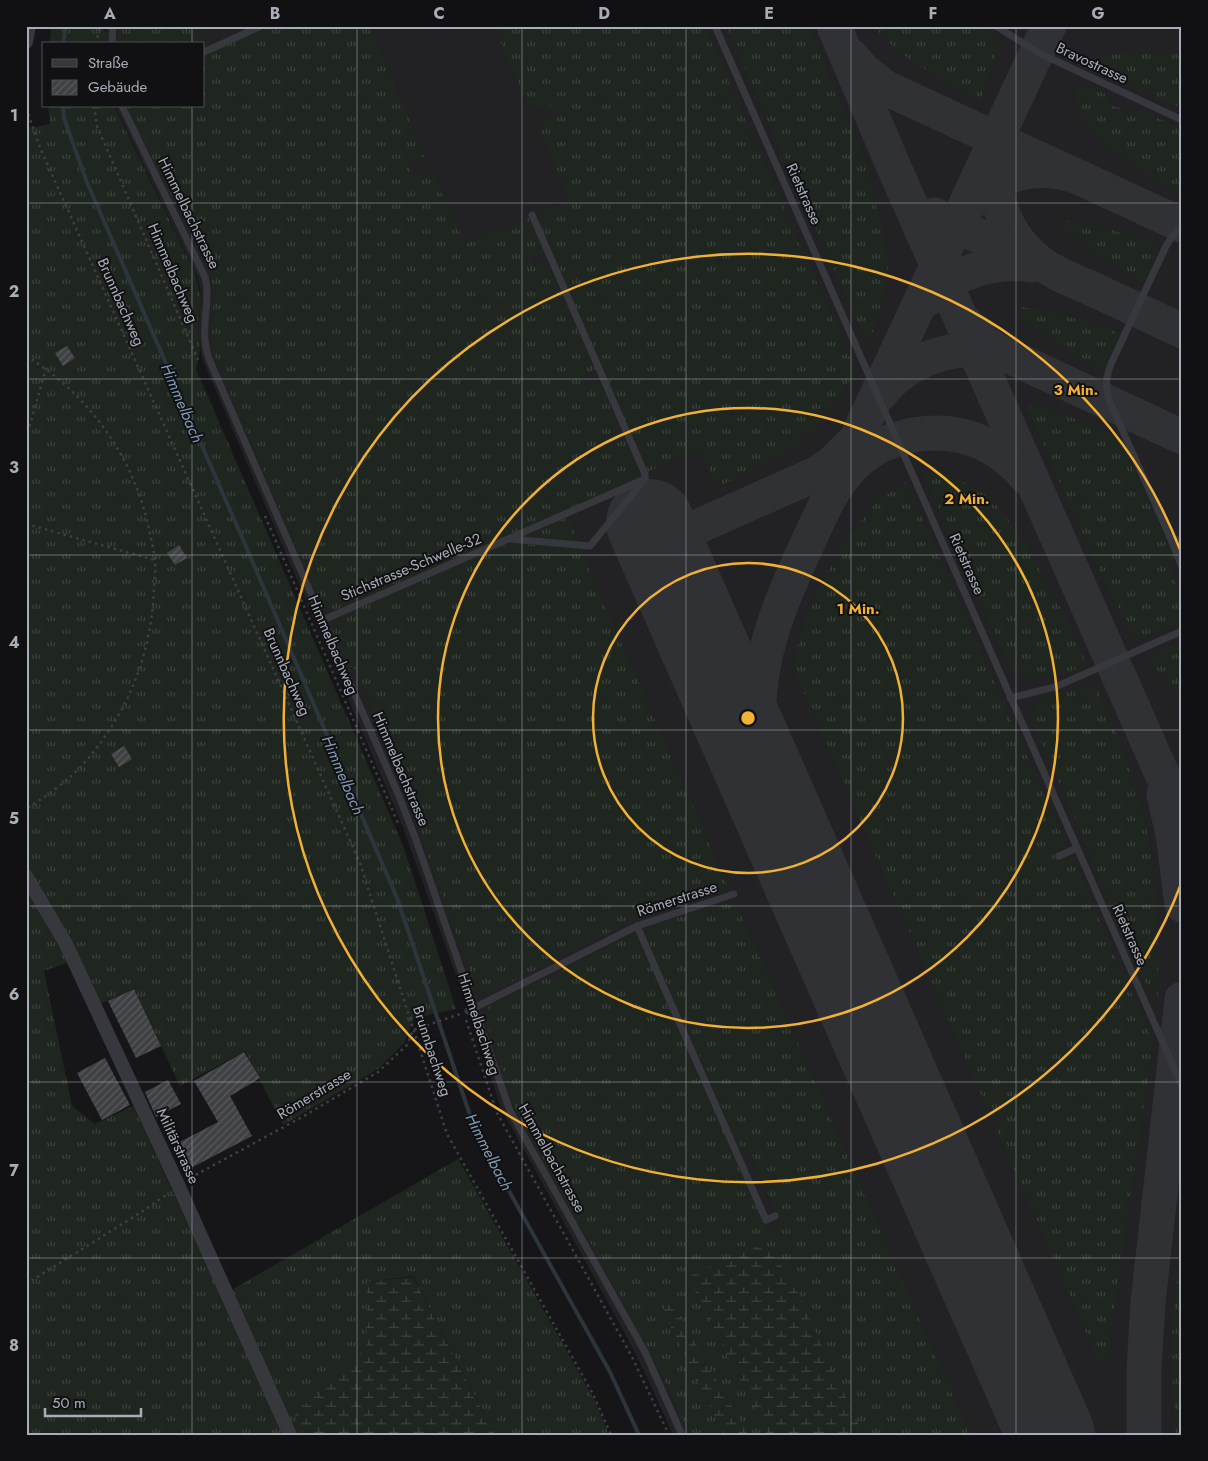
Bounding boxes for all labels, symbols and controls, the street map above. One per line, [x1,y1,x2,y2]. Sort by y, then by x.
text: A [103,2,116,25]
text: B [270,2,280,25]
text: C [433,2,445,25]
text: D [598,2,610,25]
text: E [764,2,774,25]
text: F [929,2,937,25]
text: G [1091,2,1105,25]
street label: Bravostrasse [1052,37,1132,89]
legend [42,42,205,108]
text: Straße [88,52,129,74]
text: Gebäude [88,76,148,98]
text: 1 [10,104,18,127]
street label: Himmelbachstrasse [152,153,226,273]
street label: Rietstrasse [781,160,827,229]
street label: Himmelbachweg [142,220,204,326]
street label: Brunnbachweg [92,255,150,349]
text: 2 [9,280,19,303]
water label: Himmelbach [155,360,209,446]
text: 3 Min. [1054,379,1098,401]
text: 3 [9,456,19,479]
text: 2 Min. [944,488,990,510]
street label: Stichstrasse-Schwelle-32 [337,527,485,607]
street label: Rietstrasse [944,530,990,599]
street label: Himmelbachweg [302,592,364,698]
text: 1 Min. [836,598,880,620]
street label: Brunnbachweg [258,625,316,719]
text: 4 [8,631,20,654]
street label: Himmelbachstrasse [367,709,435,830]
centre of rings [739,709,757,727]
water label: Himmelbach [316,732,370,818]
text: 5 [9,807,19,830]
street label: Römerstrasse [634,876,720,922]
street label: Rietstrasse [1107,901,1153,970]
street label: Himmelbachweg [452,970,506,1078]
text: 6 [9,983,19,1006]
street label: Brunnbachweg [407,1003,457,1099]
street label: Römerstrasse [273,1063,355,1125]
street label: Himmelbachstrasse [513,1099,591,1217]
street label: Militärstrasse [151,1105,205,1188]
water label: Himmelbach [460,1109,518,1195]
text: 7 [9,1159,19,1182]
text: 8 [9,1334,19,1357]
scale bar [45,1386,141,1418]
text: 50 m [52,1392,86,1414]

